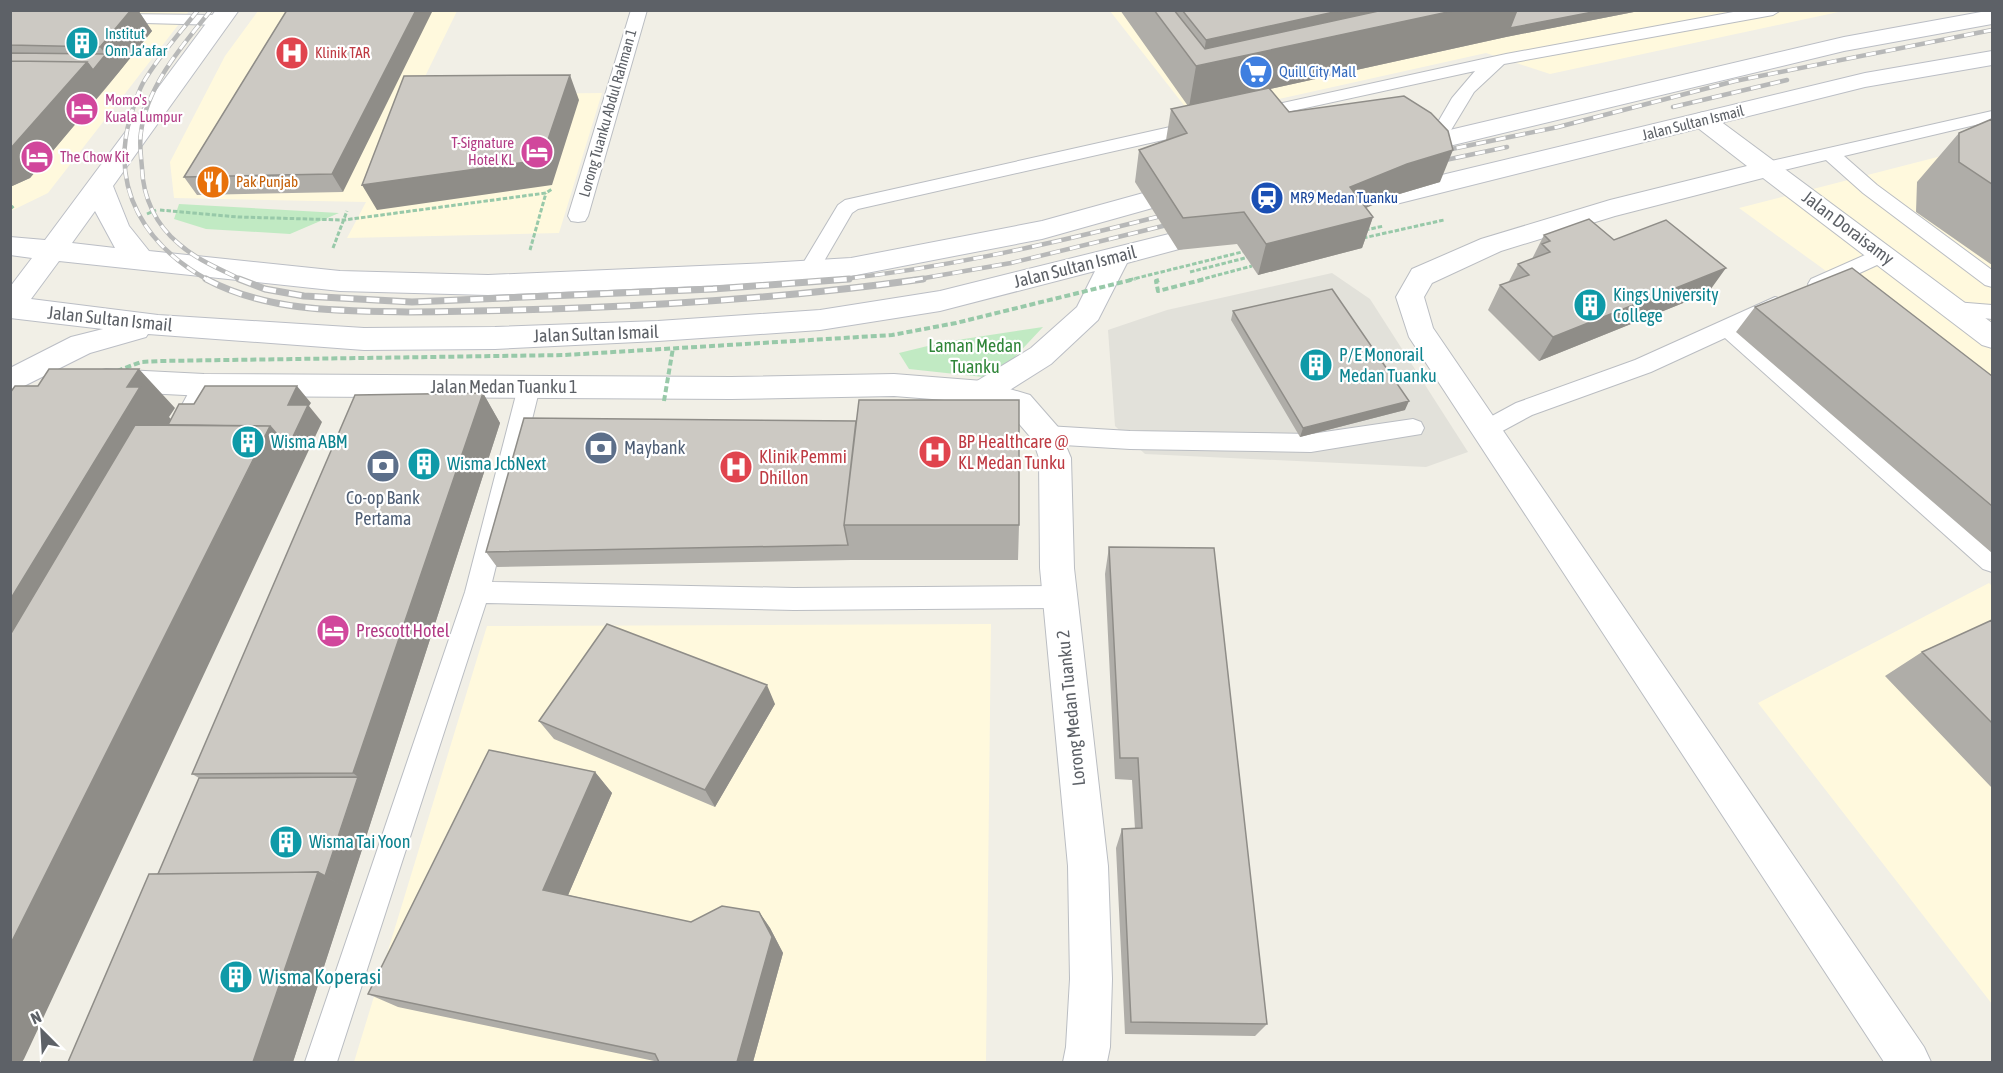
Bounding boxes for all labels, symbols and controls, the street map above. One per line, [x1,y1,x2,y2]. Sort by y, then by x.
building icon: Institut Onn Ja’afar [64,25,100,61]
place label: Institut Onn Ja’afar [105,25,168,59]
street label: Lorong Tuanku Abdul Rahman 1 [575,27,640,199]
hospital icon: Klinik TAR [274,35,310,71]
place label: Klinik TAR [315,44,370,61]
supermarket icon: Quill City Mall [1238,54,1274,90]
place label: Quill City Mall [1279,63,1356,80]
hotel icon: Momo's Kuala Lumpur [64,91,100,127]
place label: Momo's Kuala Lumpur [105,91,183,125]
street label: Jalan Sultan Ismail [1640,102,1746,143]
place label: T-Signature Hotel KL [451,134,514,168]
hotel icon: T-Signature Hotel KL [519,134,555,170]
hotel icon: The Chow Kit [19,139,55,175]
place label: The Chow Kit [60,148,129,165]
restaurant icon: Pak Punjab [195,164,231,200]
place label: Pak Punjab [236,173,298,190]
station icon: MR9 Medan Tuanku [1249,180,1285,216]
street label: Jalan Doraisamy [1798,186,1898,269]
place label: MR9 Medan Tuanku [1290,189,1398,206]
street label: Jalan Sultan Ismail [1011,241,1138,292]
place label: Kings University College [1613,284,1719,326]
building icon: Kings University College [1572,287,1608,323]
street label: Jalan Sultan Ismail [47,302,174,336]
street label: Jalan Sultan Ismail [533,321,659,346]
park label: Laman Medan Tuanku [928,335,1022,377]
place label: P/E Monorail Medan Tuanku [1339,344,1437,386]
building icon: P/E Monorail Medan Tuanku [1298,347,1334,383]
street label: Jalan Medan Tuanku 1 [430,376,578,397]
building icon: Wisma ABM [230,424,266,460]
bank icon: Maybank [583,430,619,466]
place label: Wisma ABM [271,431,348,452]
place label: BP Healthcare @ KL Medan Tunku [958,431,1069,473]
hospital icon: BP Healthcare @ KL Medan Tunku [917,434,953,470]
place label: Maybank [624,437,685,458]
building icon: Wisma JcbNext [406,446,442,482]
place label: Klinik Pemmi Dhillon [759,446,847,488]
bank icon: Co-op Bank Pertama [365,448,401,484]
hospital icon: Klinik Pemmi Dhillon [718,449,754,485]
place label: Wisma JcbNext [447,453,546,474]
place label: Co-op Bank Pertama [346,487,420,529]
hotel icon: Prescott Hotel [315,613,351,649]
place label: Prescott Hotel [356,620,450,641]
street label: Lorong Medan Tuanku 2 [1052,629,1089,787]
building icon: Wisma Tai Yoon [268,824,304,860]
place label: Wisma Tai Yoon [309,831,411,852]
building icon: Wisma Koperasi [218,959,254,995]
place label: Wisma Koperasi [259,964,381,988]
north arrow [12,1001,72,1061]
text: N [28,1007,44,1027]

